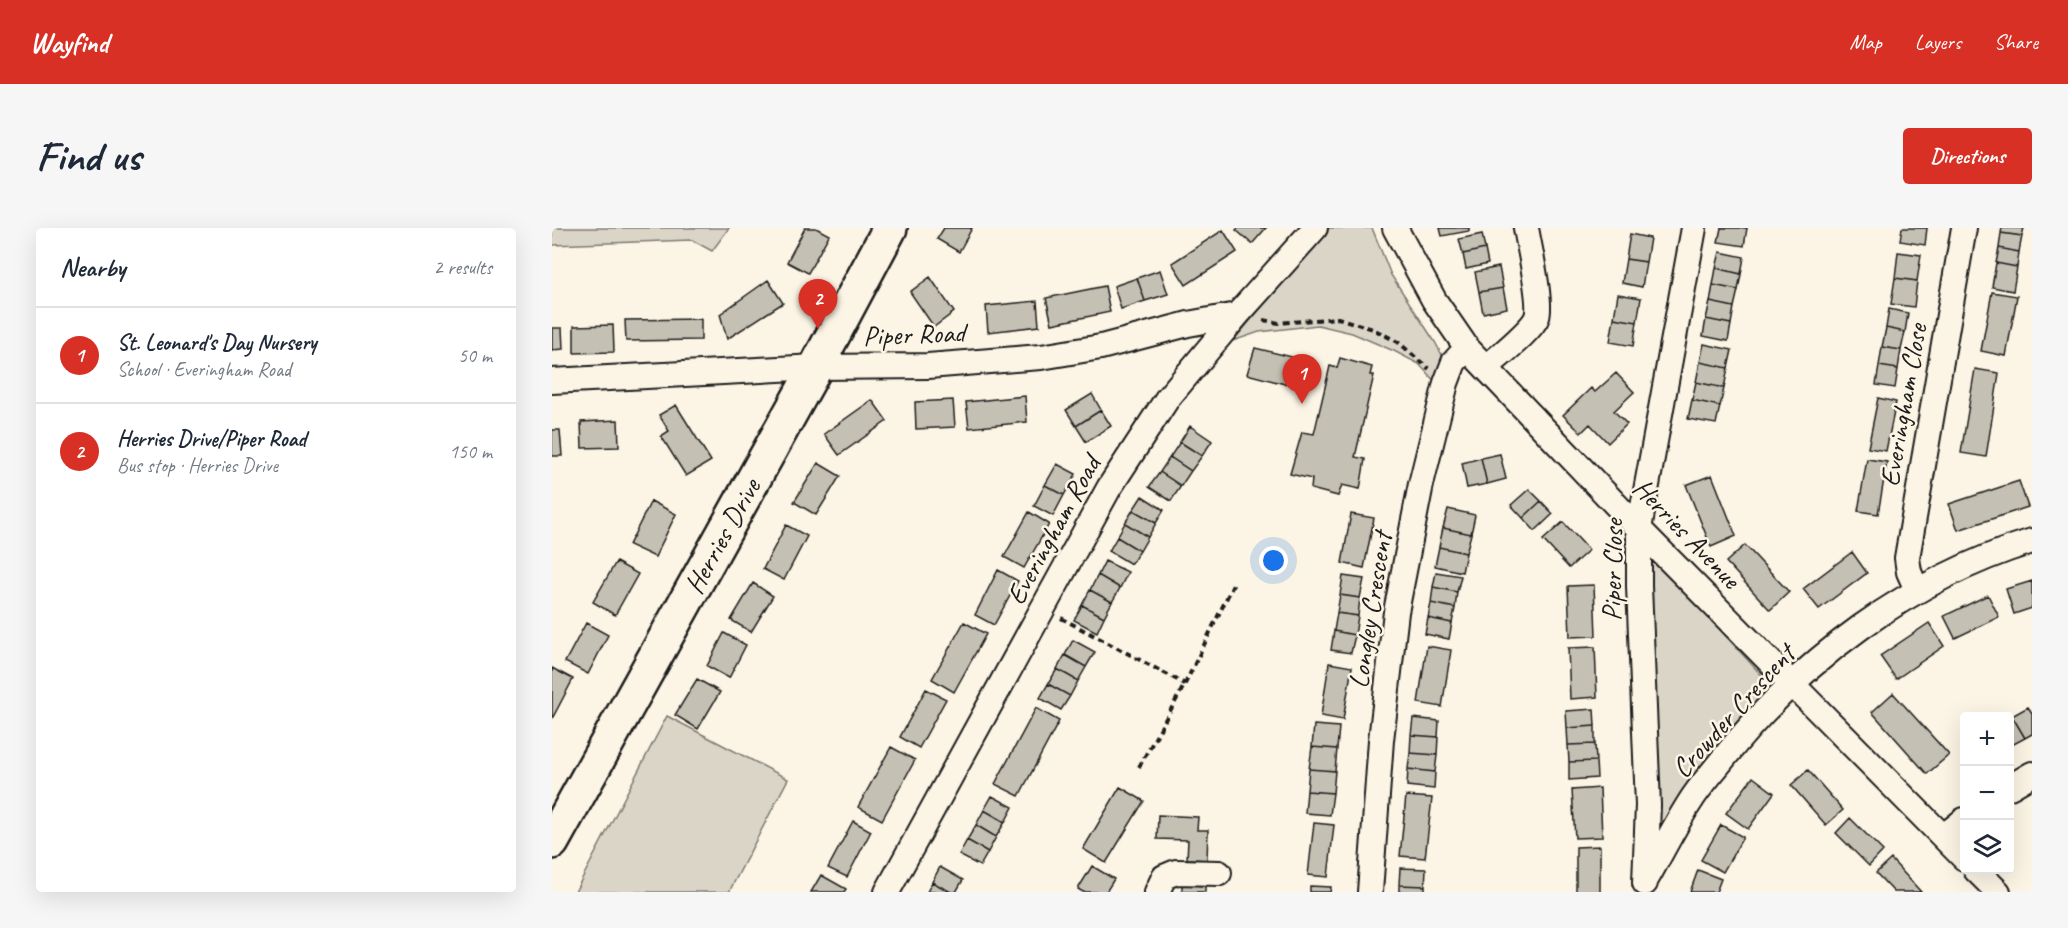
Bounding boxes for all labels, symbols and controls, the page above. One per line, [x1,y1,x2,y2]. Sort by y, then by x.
text: Wayfind [30,25,109,60]
text: Map [1849,29,1882,55]
text: Layers [1915,29,1961,55]
text: Share [1994,29,2038,55]
button: Directions [1903,128,2032,184]
text: Find us [36,130,141,183]
text: Nearby [60,251,125,284]
text: 2 results [433,255,492,280]
pin: 2 [798,279,838,329]
street label: Piper Road [862,315,970,353]
street label: Everingham Close [1872,319,1935,489]
text: St. Leonard's Day Nursery [117,329,316,357]
text: 1 [75,343,84,368]
text: 50 m [458,343,492,368]
pin: 1 [1282,354,1322,404]
text: School · Everingham Road [117,357,291,382]
text: Herries Drive/Piper Road [117,425,306,453]
text: 2 [75,439,84,464]
text: 150 m [449,439,492,464]
street label: Everingham Road [998,446,1110,610]
text: Bus stop · Herries Drive [117,453,278,478]
street label: Herries Avenue [1626,470,1750,597]
street label: Herries Drive [676,471,769,600]
street label: Piper Close [1594,517,1630,621]
street label: Longley Crescent [1340,526,1400,690]
your location [1259,546,1288,575]
street label: Crowder Crescent [1664,634,1805,785]
map controls [1960,712,2014,874]
button: + [1960,712,2014,766]
button: − [1960,766,2014,820]
button: layers [1960,820,2014,874]

